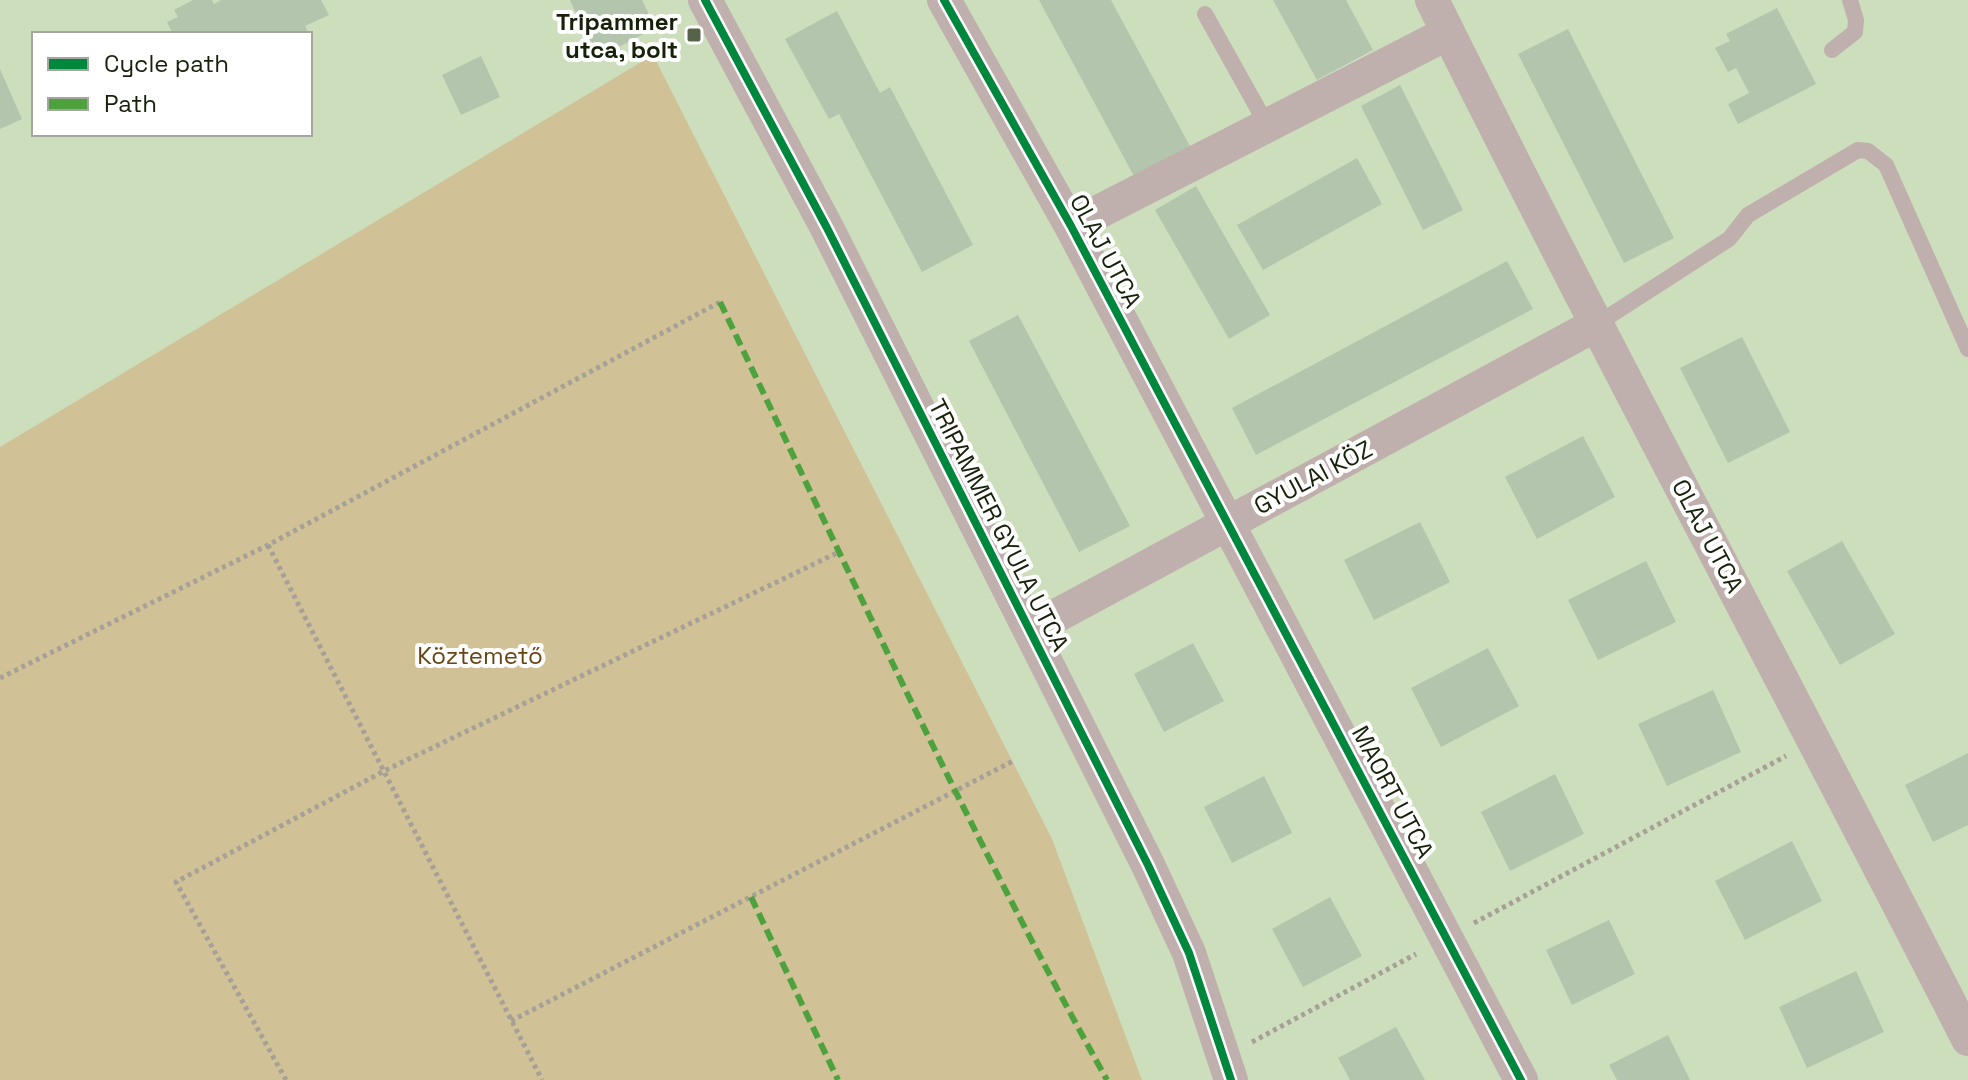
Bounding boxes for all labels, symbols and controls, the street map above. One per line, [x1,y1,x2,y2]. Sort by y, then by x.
place label: Tripammer utca, bolt [556,6,678,65]
marker: Tripammer utca, bolt [685,26,703,44]
legend [32,32,312,136]
text: Cycle path [104,48,229,79]
text: Path [104,88,157,119]
street label: OLAJ UTCA [1063,189,1149,313]
street label: TRIPAMMER GYULA UTCA [922,394,1076,656]
street label: GYULAI KÖZ [1249,433,1377,521]
street label: OLAJ UTCA [1665,474,1751,598]
park label: Köztemető [417,640,543,671]
street label: MAORT UTCA [1345,720,1441,864]

